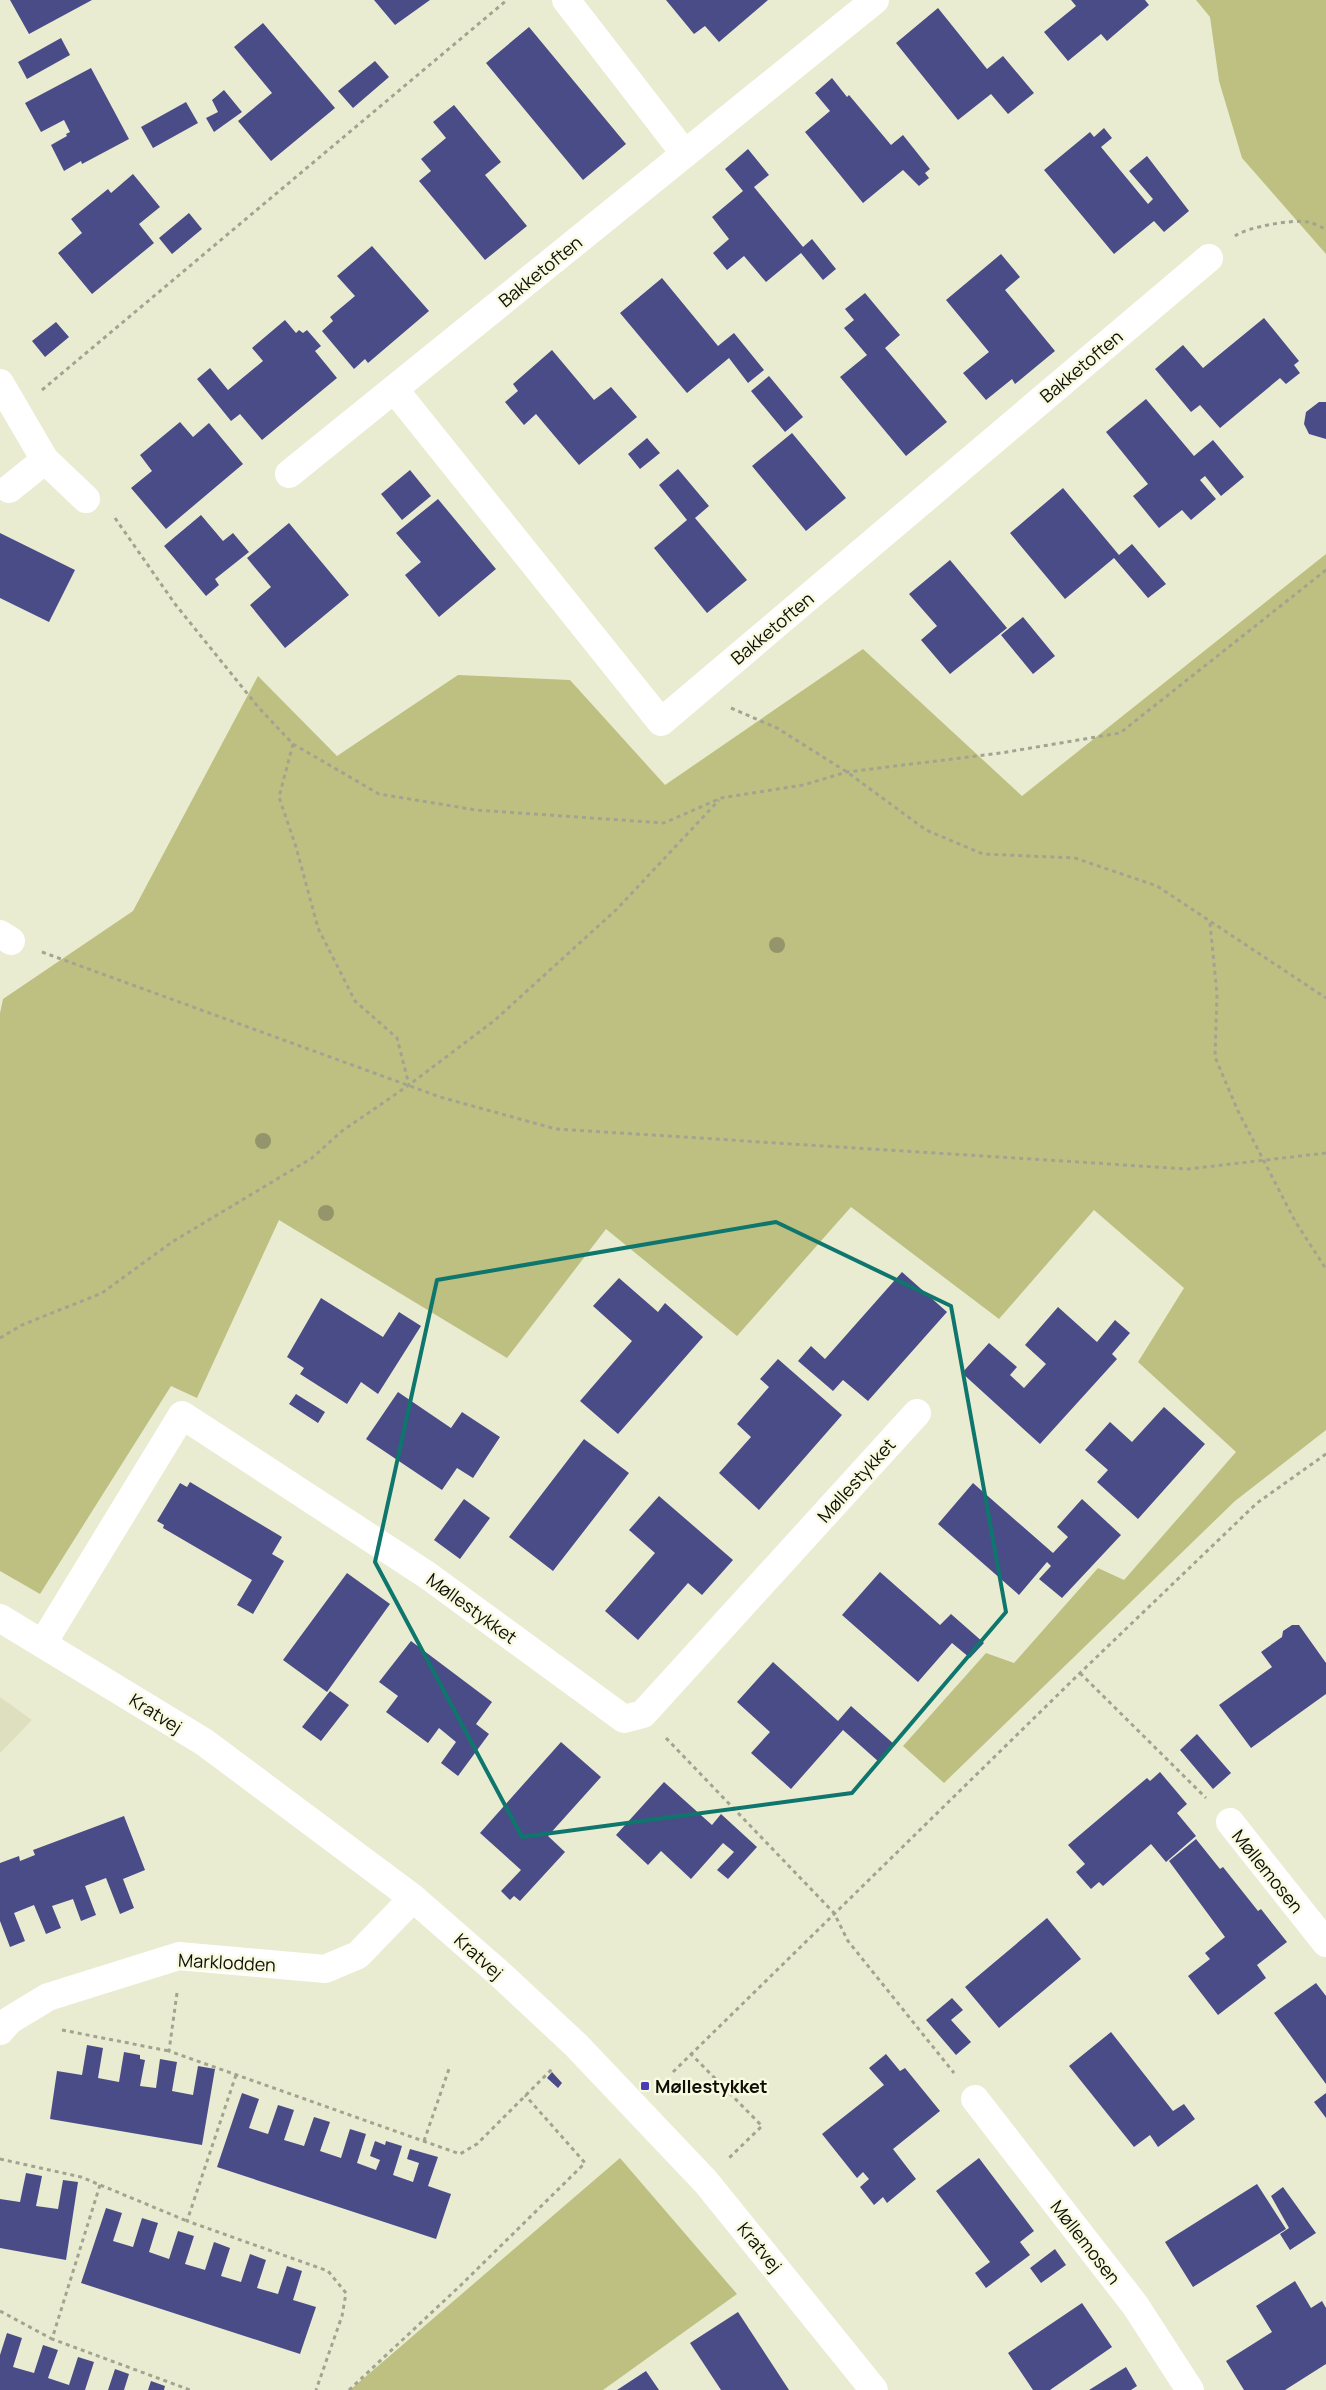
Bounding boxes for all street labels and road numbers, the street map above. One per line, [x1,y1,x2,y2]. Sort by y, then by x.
street label: Bakketoften [493,230,587,312]
street label: Bakketoften [1035,324,1127,408]
street label: Bakketoften [726,586,818,670]
street label: Møllestykket [812,1433,900,1527]
street label: Møllestykket [422,1567,522,1649]
street label: Kratvej [125,1687,187,1739]
street label: Møllemosen [1227,1824,1309,1918]
street label: Kratvej [449,1928,509,1984]
street label: Marklodden [178,1947,276,1977]
street label: Møllemosen [1046,2195,1126,2289]
street label: Kratvej [732,2217,788,2277]

